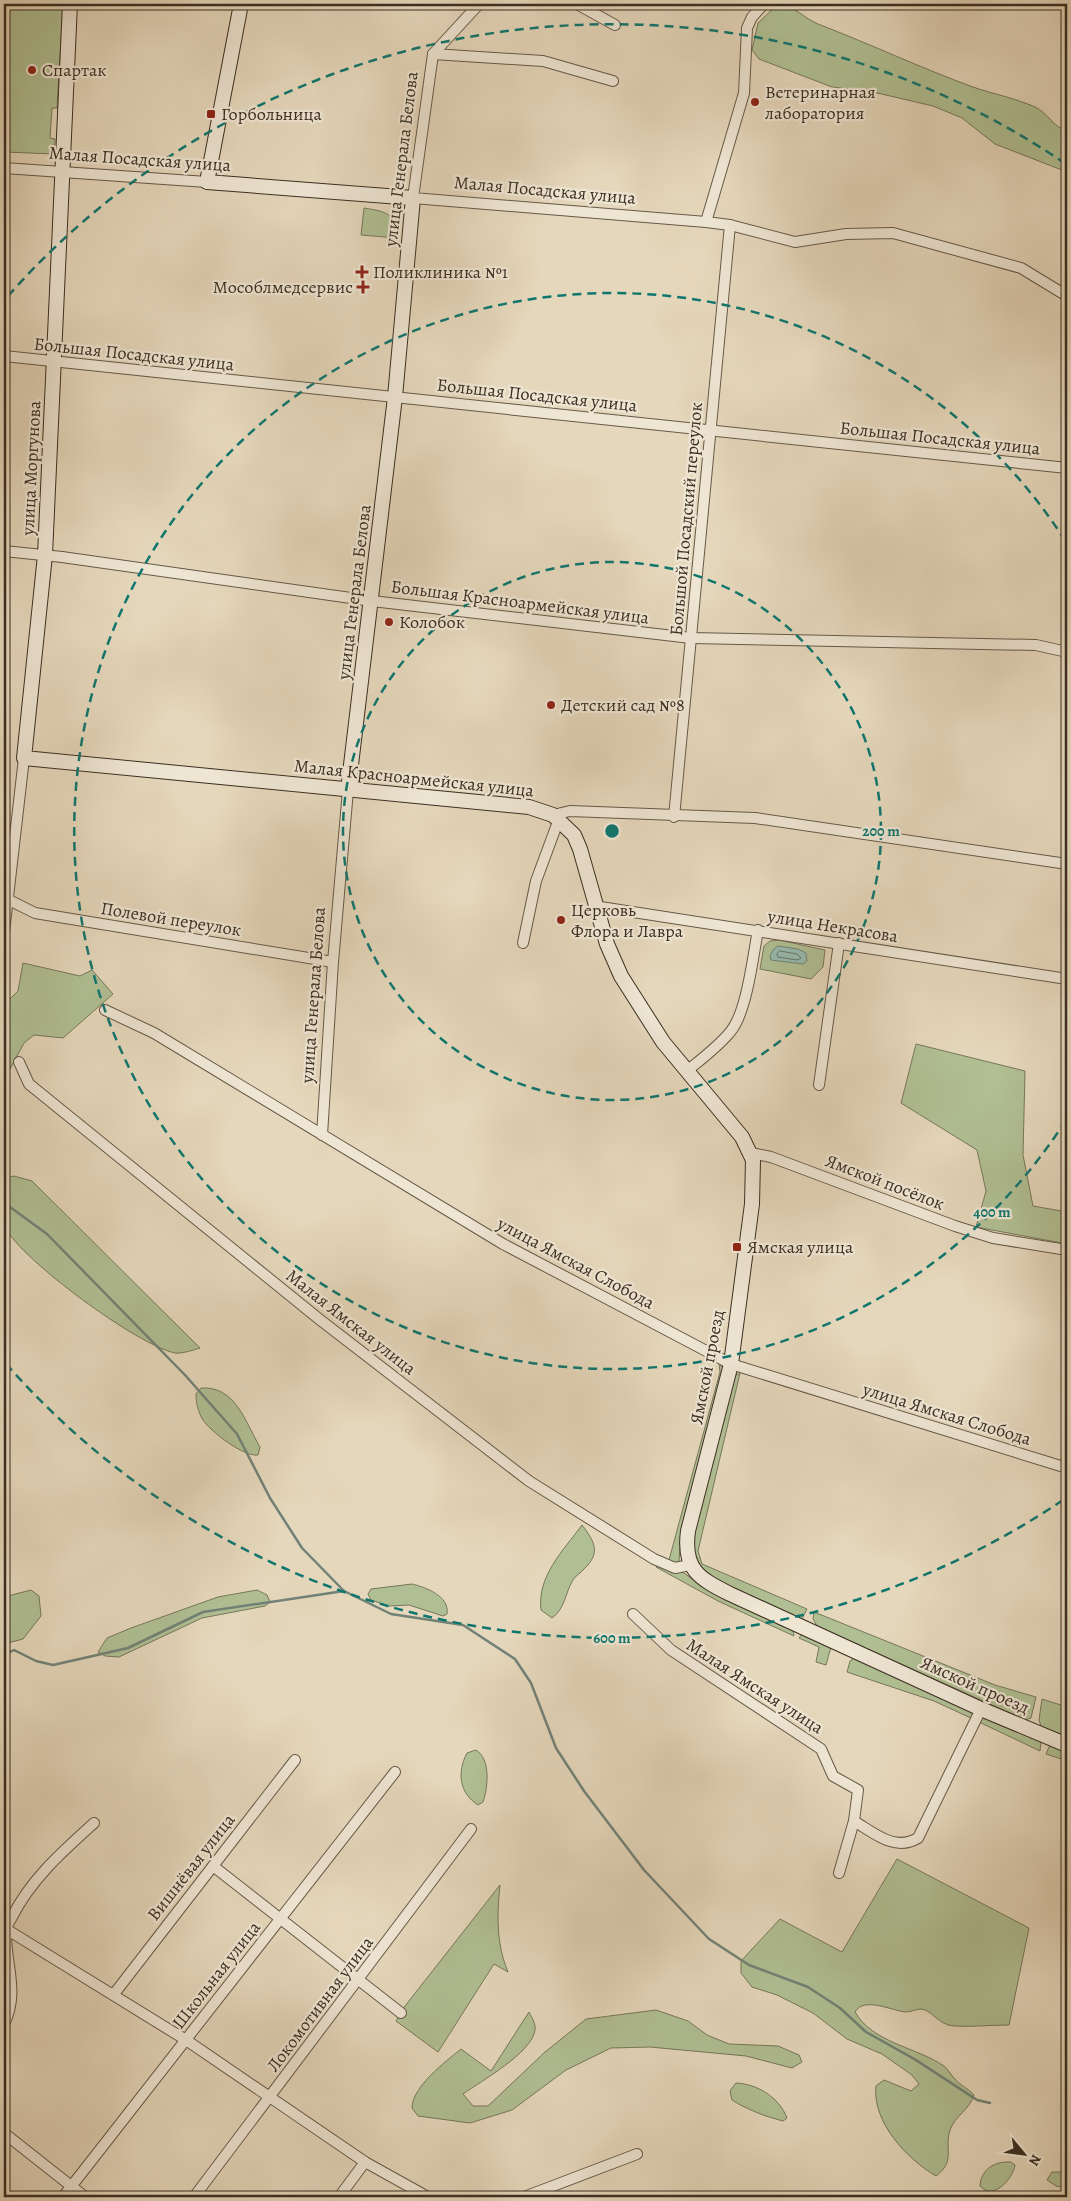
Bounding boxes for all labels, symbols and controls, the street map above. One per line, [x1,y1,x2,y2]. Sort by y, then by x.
place label: Спартак [42,58,107,82]
marker: Спартак [26,64,38,76]
street label: улица Генерала Белова [378,69,424,249]
place label: Ветеринарная лаборатория [765,80,876,125]
marker: Ветеринарная лаборатория [749,96,761,108]
place label: Горбольница [221,102,323,126]
marker: Горбольница [205,108,217,120]
street label: Малая Посадская улица [48,141,233,177]
street label: Малая Посадская улица [453,170,638,210]
place label: Поликлиника №1 [373,260,508,284]
marker: Поликлиника №1 [355,265,369,279]
place label: Мособлмедсервис [213,275,353,299]
marker: Мособлмедсервис [357,281,369,293]
street label: Большая Посадская улица [33,332,236,377]
street label: Большая Посадская улица [436,373,639,418]
street label: улица Моргунова [15,399,47,537]
street label: Большой Посадский переулок [664,401,708,637]
street label: Большая Посадская улица [839,416,1042,461]
street label: улица Генерала Белова [331,502,377,682]
street label: Большая Красноармейская улица [389,574,651,630]
place label: Колобок [399,610,465,634]
marker: Колобок [383,616,395,628]
place label: Детский сад №8 [561,693,685,717]
marker: Детский сад №8 [545,699,557,711]
street label: Малая Красноармейская улица [293,753,536,803]
text: 200 m [862,821,900,841]
centre of rings [603,822,621,840]
street label: Полевой переулок [99,896,243,942]
place label: Церковь Флора и Лавра [571,898,684,943]
street label: улица Некрасова [765,904,901,948]
street label: улица Генерала Белова [295,905,331,1085]
marker: Церковь Флора и Лавра [555,914,567,926]
street label: Ямской посёлок [822,1148,948,1216]
text: 400 m [973,1202,1011,1222]
street label: улица Ямская Слобода [492,1211,659,1315]
place label: Ямская улица [747,1235,854,1259]
marker: Ямская улица [731,1241,743,1253]
street label: Малая Ямская улица [281,1264,422,1381]
street label: Ямской проезд [684,1307,730,1426]
street label: улица Ямская Слобода [859,1377,1035,1451]
text: 600 m [593,1628,631,1648]
street label: Малая Ямская улица [682,1633,829,1740]
street label: Ямской проезд [917,1650,1033,1720]
street label: Вишнёвая улица [142,1808,241,1925]
street label: Школьная улица [166,1915,266,2034]
street label: Локомотивная улица [261,1931,379,2077]
north arrow [998,2128,1048,2178]
text: N [1024,2151,1046,2169]

